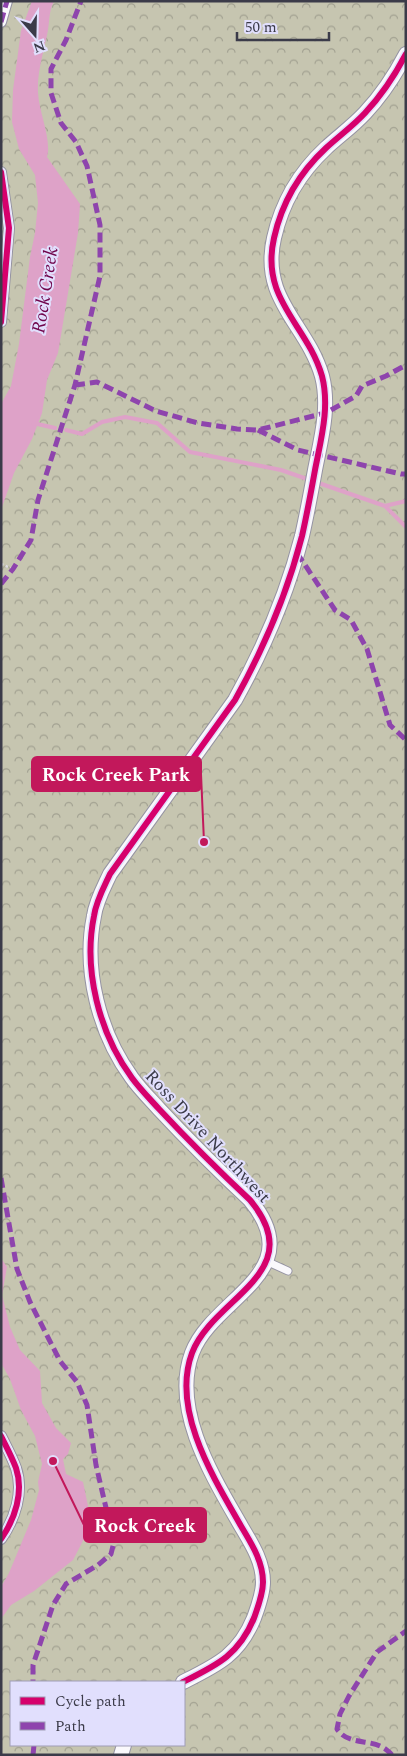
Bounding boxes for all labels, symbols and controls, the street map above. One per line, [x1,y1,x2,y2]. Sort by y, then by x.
north arrow [10,10,60,60]
scale bar [237,10,330,42]
text: 50 m [245,16,277,39]
text: N [30,35,48,59]
water label: Rock Creek [24,245,67,335]
callout: Rock Creek Park [32,757,201,791]
text: Rock Creek Park [42,761,191,790]
street label: Ross Drive Northwest [138,1063,277,1209]
callout: Rock Creek [84,1508,206,1542]
text: Rock Creek [94,1512,196,1541]
legend [10,1681,185,1746]
text: Cycle path [55,1690,126,1713]
text: Path [55,1715,86,1738]

